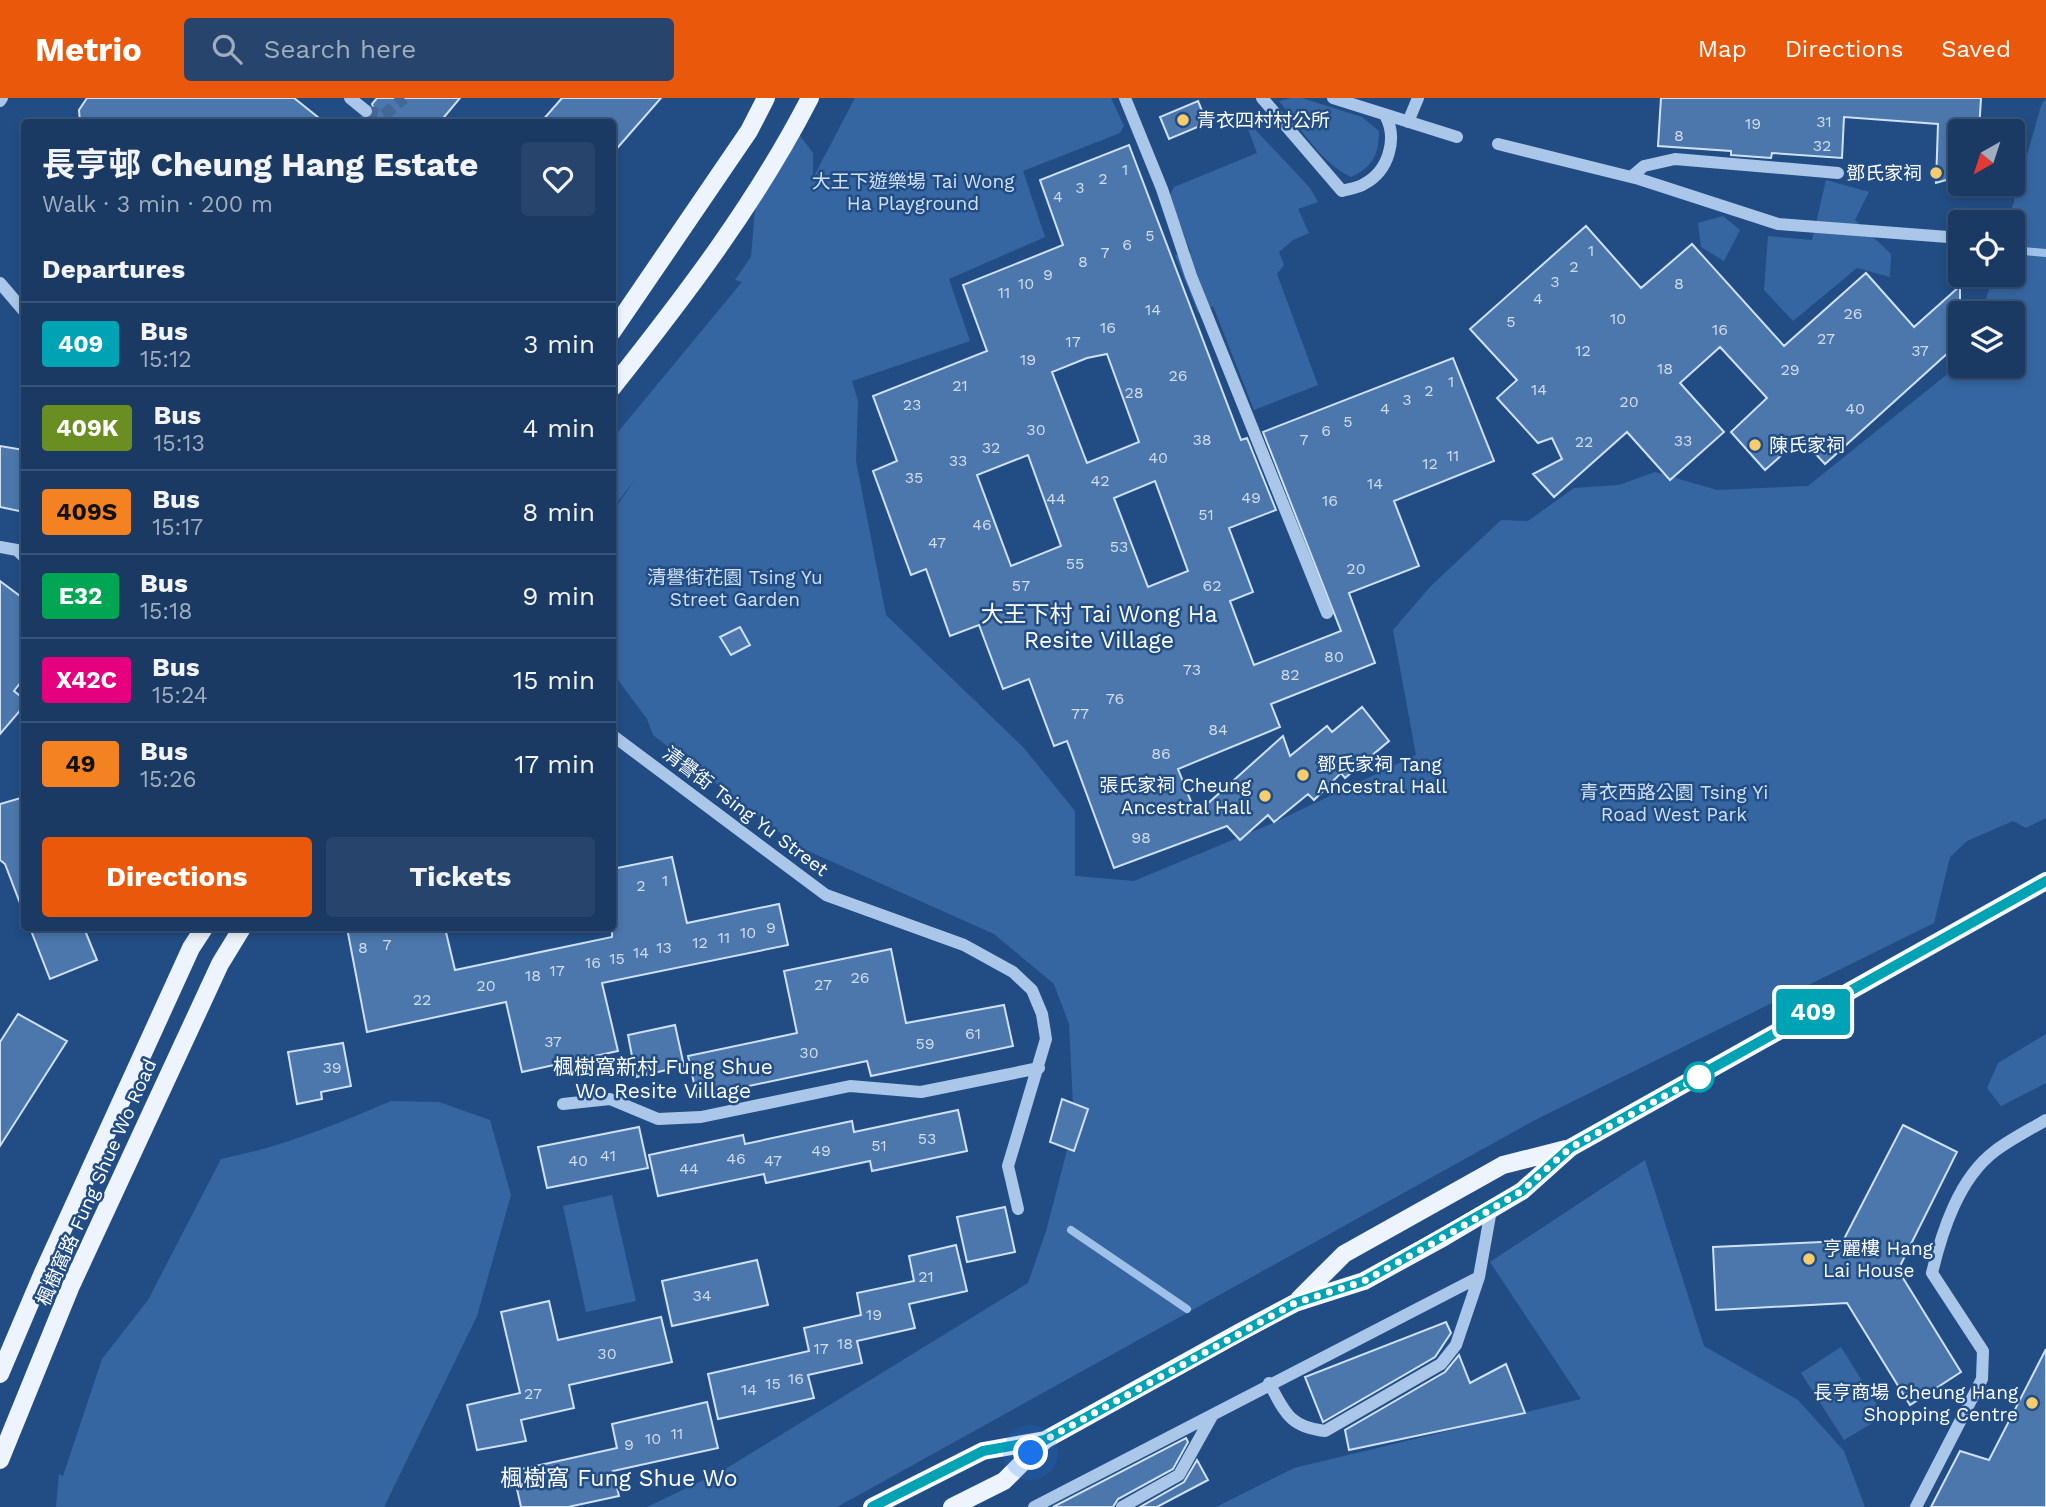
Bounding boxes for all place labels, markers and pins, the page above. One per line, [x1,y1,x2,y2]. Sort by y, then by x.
place label: 青衣四村村公所 [1197,109,1330,132]
marker: 青衣四村村公所 [1175,112,1191,128]
place label: 鄧氏家祠 [1846,162,1922,185]
marker: 鄧氏家祠 [1928,165,1944,181]
place label: 陳氏家祠 [1769,434,1845,457]
marker: 陳氏家祠 [1747,437,1763,453]
place label: 鄧氏家祠 Tang Ancestral Hall [1317,753,1447,798]
marker: 鄧氏家祠 Tang Ancestral Hall [1295,767,1311,783]
place label: 張氏家祠 Cheung Ancestral Hall [1099,774,1252,819]
marker: 張氏家祠 Cheung Ancestral Hall [1257,788,1273,804]
unlabelled marker [1684,1062,1714,1092]
place label: 亨麗樓 Hang Lai House [1823,1237,1934,1282]
marker: 亨麗樓 Hang Lai House [1801,1251,1817,1267]
place label: 長亨商場 Cheung Hang Shopping Centre [1813,1381,2019,1426]
marker: 長亨商場 Cheung Hang Shopping Centre [2024,1395,2040,1411]

